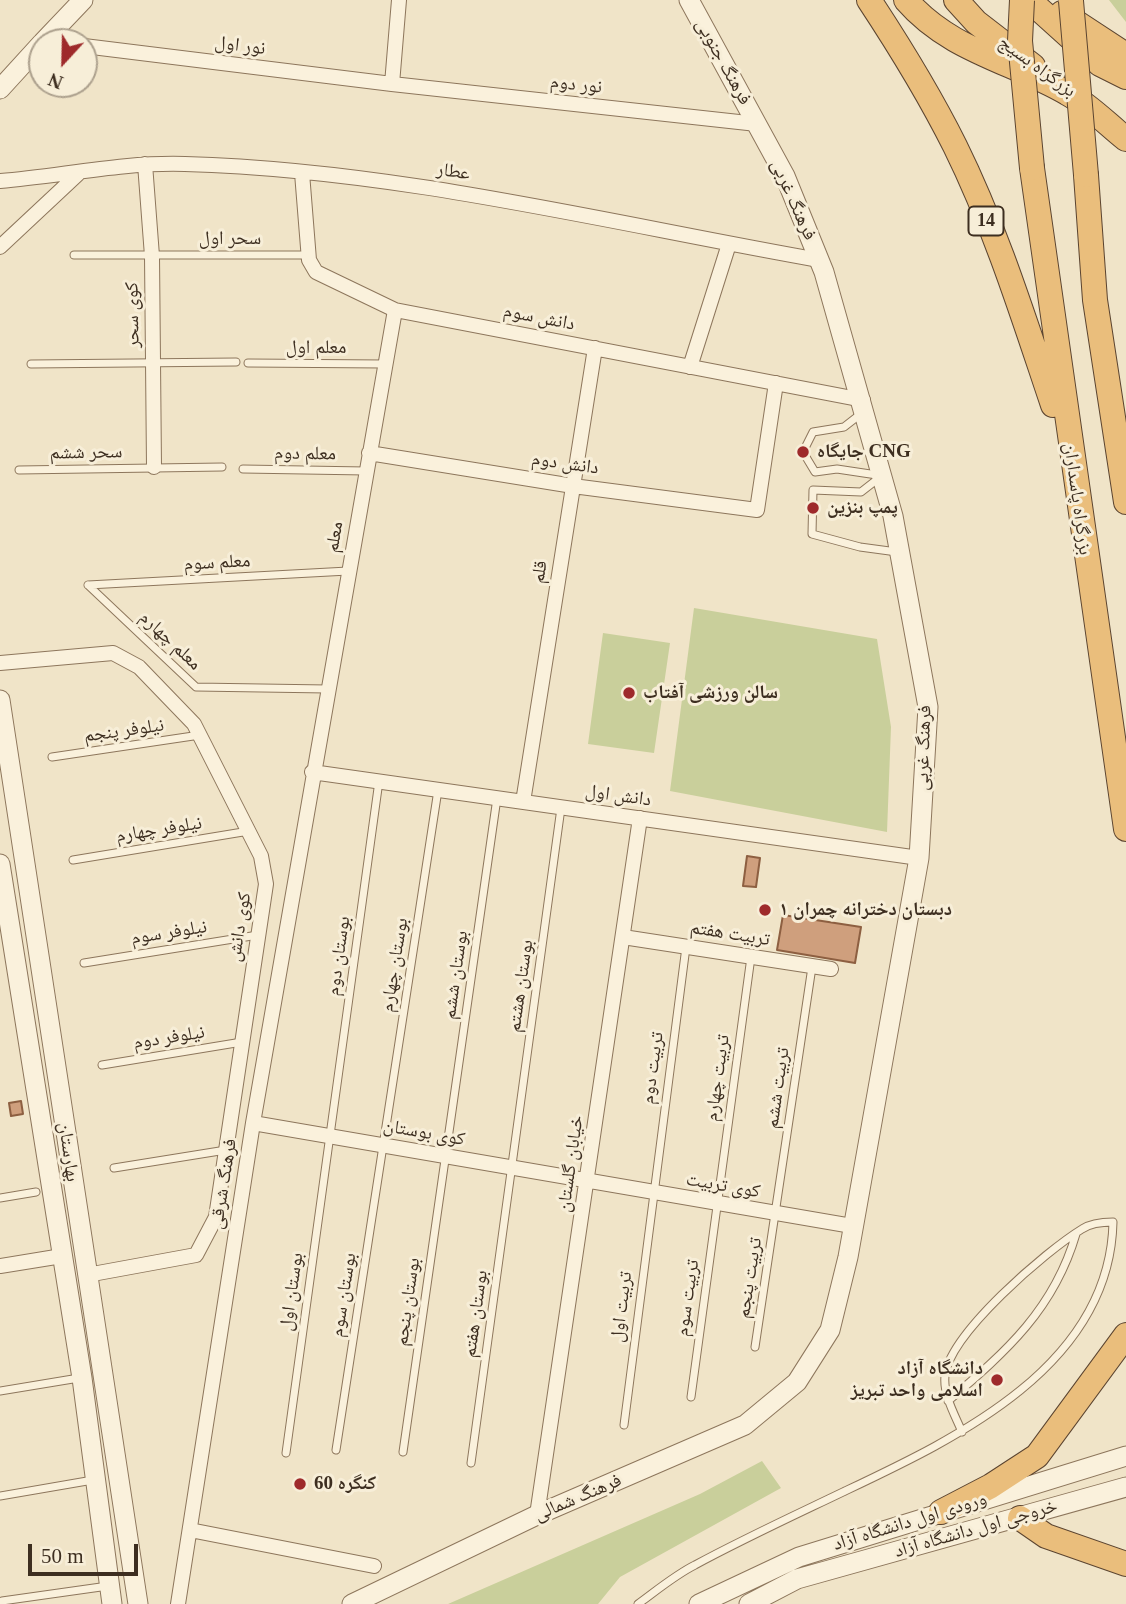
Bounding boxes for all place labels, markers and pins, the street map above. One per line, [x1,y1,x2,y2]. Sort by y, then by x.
place label: جایگاه CNG [817,441,911,463]
marker: جایگاه CNG [795,444,811,460]
place label: پمپ بنزین [827,497,898,519]
marker: پمپ بنزین [805,500,821,516]
place label: سالن ورزشی آفتاب [643,682,778,704]
marker: سالن ورزشی آفتاب [621,685,637,701]
place label: دبستان دخترانه چمران ۱ [779,899,952,921]
marker: دبستان دخترانه چمران ۱ [757,902,773,918]
place label: دانشگاه آزاد اسلامی واحد تبریز [851,1358,983,1402]
marker: دانشگاه آزاد اسلامی واحد تبریز [989,1372,1005,1388]
place label: کنگره 60 [314,1473,376,1495]
marker: کنگره 60 [292,1476,308,1492]

